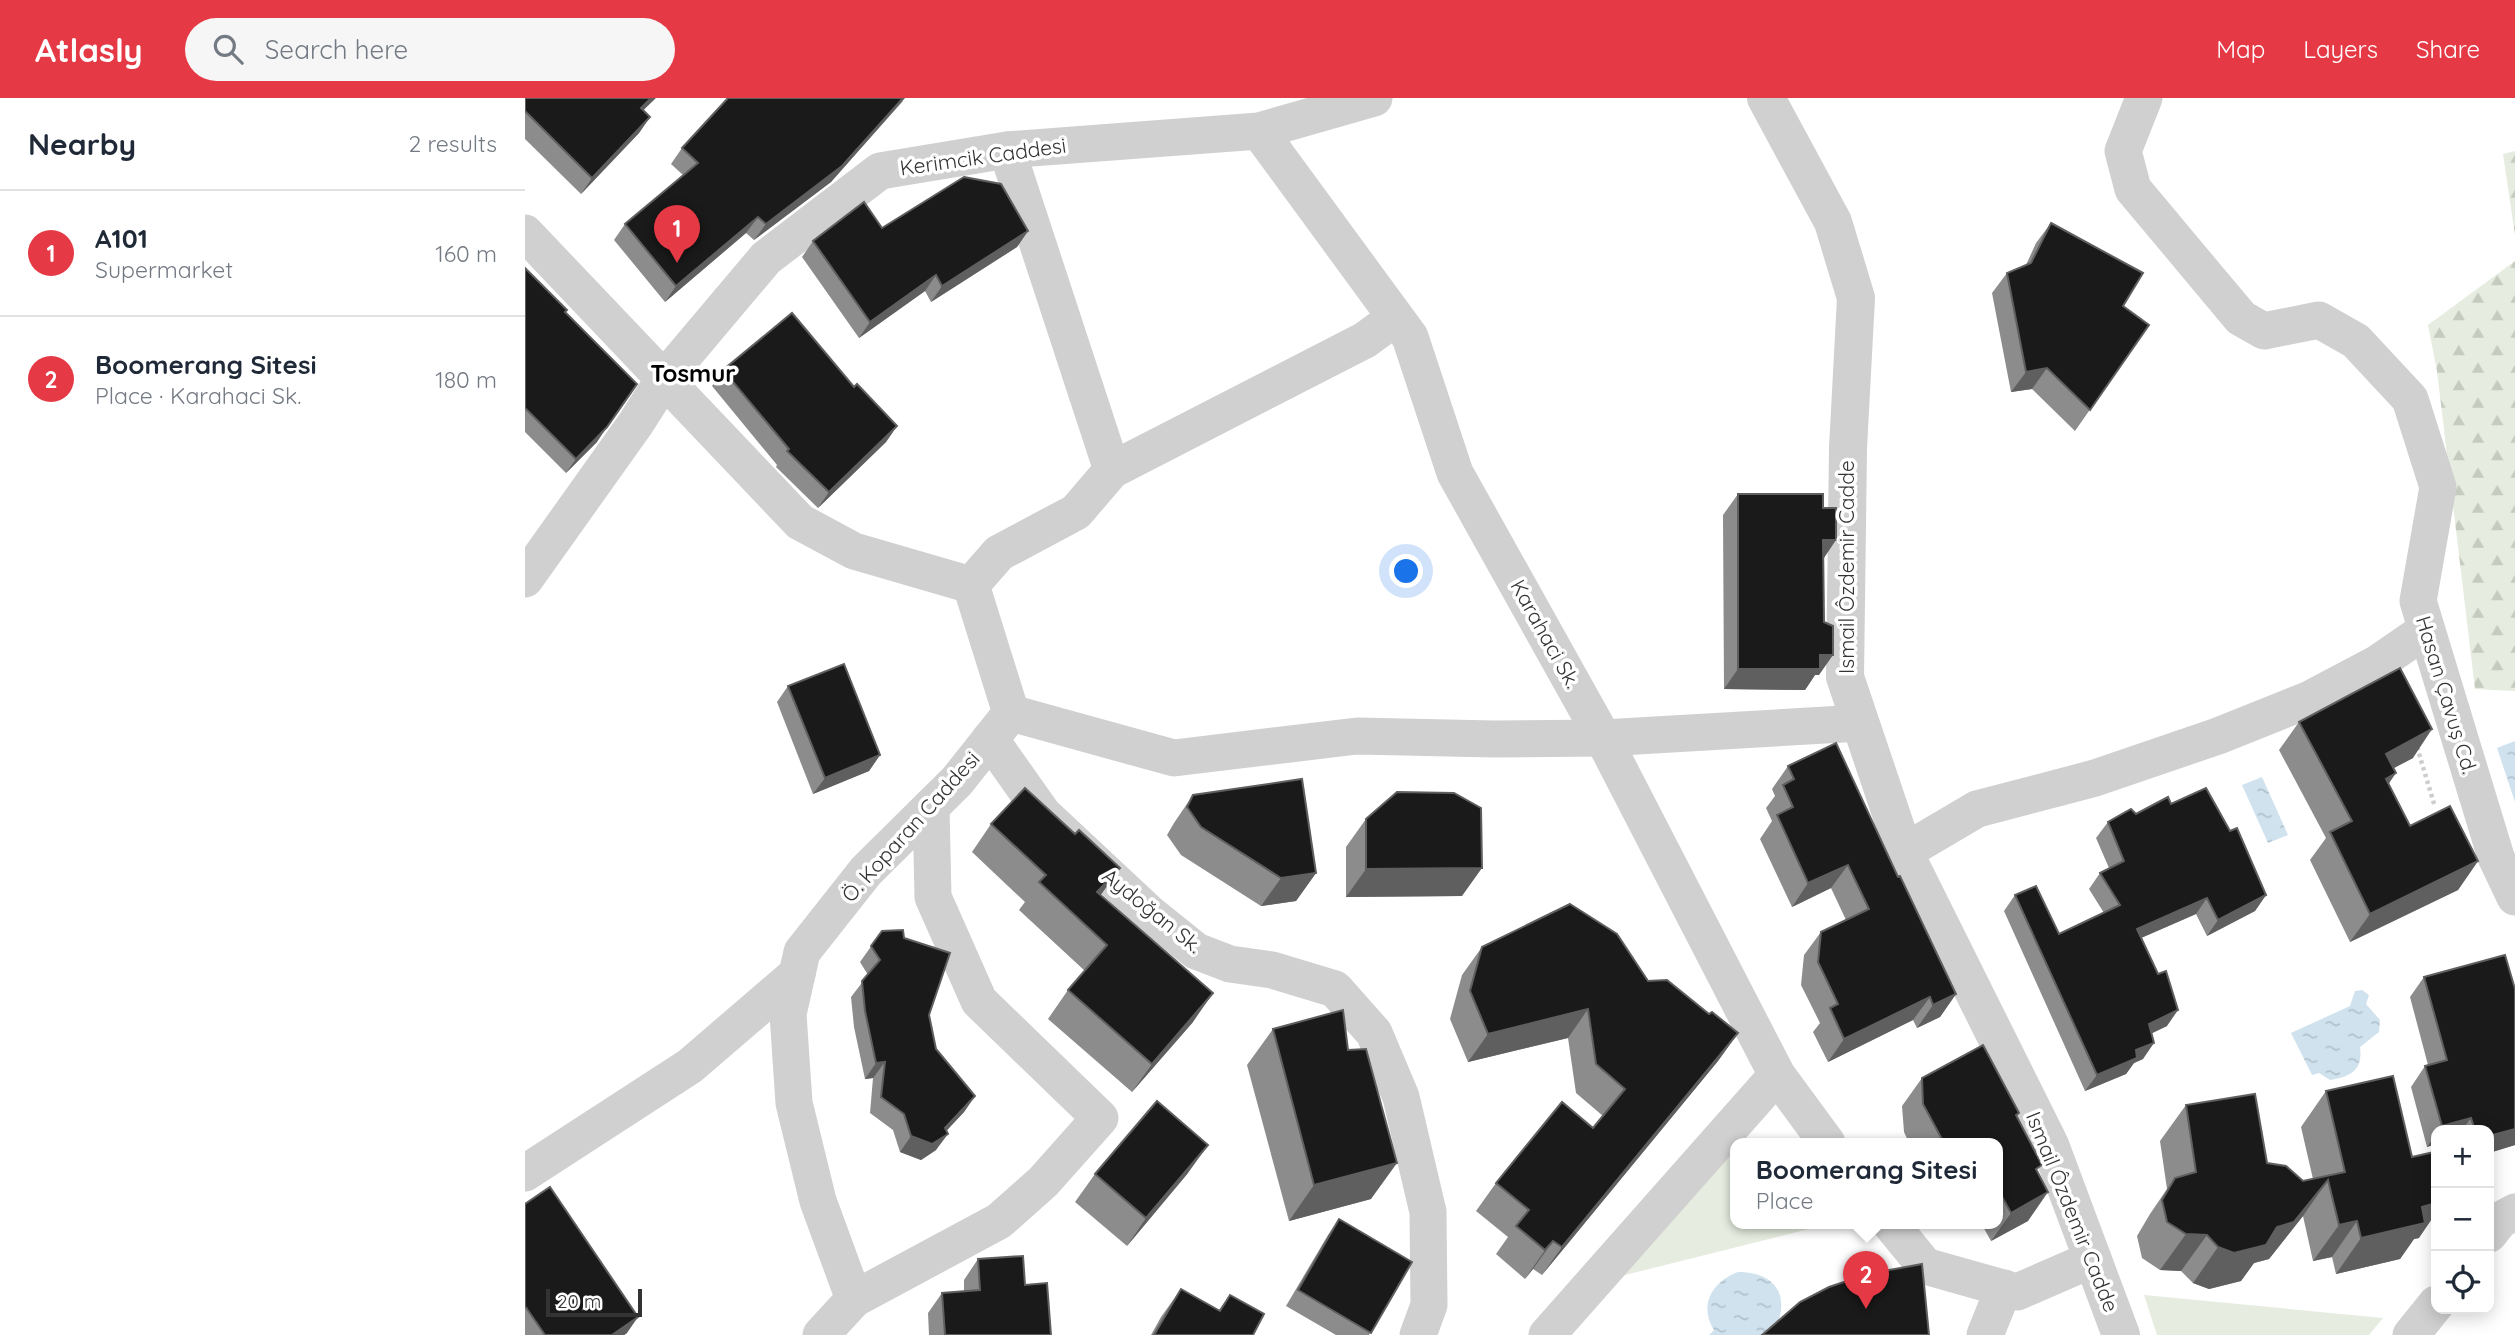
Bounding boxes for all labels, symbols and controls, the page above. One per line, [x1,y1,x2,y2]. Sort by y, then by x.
search box [185,18,675,81]
text: Atlasly [35,29,143,70]
icon: search [209,30,247,68]
text: Search here [265,33,408,66]
text: Map [2216,34,2265,64]
text: Layers [2303,34,2378,64]
text: Share [2416,34,2480,64]
text: Nearby [28,125,136,163]
text: 2 results [408,129,497,158]
street label: Kerimcik Caddesi [898,131,1068,181]
pin: 1 [654,205,700,263]
text: A101 [95,222,148,255]
text: 1 [47,239,55,268]
text: 160 m [435,239,497,268]
text: Supermarket [95,255,233,284]
text: Boomerang Sitesi [95,348,317,381]
district label: Tosmur [650,358,736,388]
text: 2 [44,365,58,394]
text: 180 m [435,365,497,394]
text: Place · Karahaci Sk. [95,381,301,410]
street label: Ismail Ôzdemir Cadde [1833,460,1859,674]
your location [1389,554,1423,588]
street label: Karahaci Sk. [1505,575,1586,692]
street label: Hasan Çavuş Cd. [2411,613,2483,777]
street label: Ö. Koparan Caddesi [836,746,985,907]
street label: Aydoğan Sk. [1097,862,1208,958]
street label: Ismail Ôzdemir Cadde [2021,1108,2125,1316]
map controls [2431,1125,2494,1314]
button: + [2431,1125,2494,1188]
popup [1730,1138,2003,1229]
text: Boomerang Sitesi [1756,1153,1977,1186]
text: Place [1756,1186,1814,1215]
button: − [2431,1188,2494,1251]
pin: 2 [1843,1251,1889,1309]
button: locate [2431,1251,2494,1314]
scale bar [546,1286,642,1318]
text: 20 m [557,1289,601,1313]

